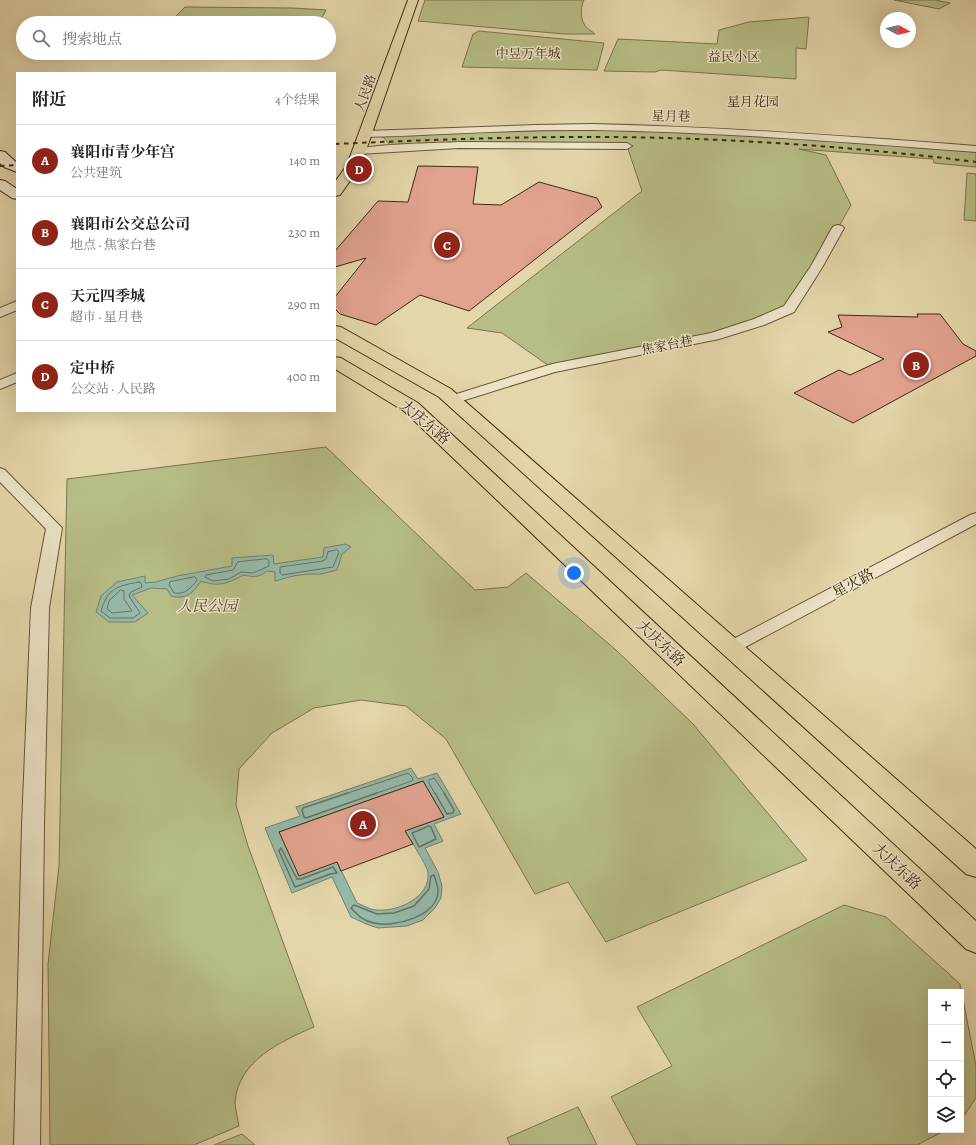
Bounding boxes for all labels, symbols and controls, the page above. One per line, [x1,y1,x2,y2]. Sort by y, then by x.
north arrow [880,12,916,48]
search box [16,16,336,60]
icon: search [30,27,52,49]
text: 搜索地点 [62,29,122,49]
district label: 中昱万年城 [495,45,561,62]
district label: 益民小区 [708,48,760,65]
street label: 人民路 [350,72,380,114]
text: 附近 [32,88,66,111]
text: 4个结果 [275,91,320,108]
district label: 星月花园 [727,93,779,110]
street label: 星月巷 [651,107,691,125]
text: 襄阳市青少年宫 [70,142,175,162]
text: A [41,152,49,169]
text: 140 m [289,152,320,169]
pin: D [346,154,372,184]
text: 公共建筑 [70,164,122,181]
text: 襄阳市公交总公司 [70,214,190,234]
text: B [41,224,49,241]
text: 230 m [288,224,320,241]
pin: C [434,230,460,260]
text: 地点 · 焦家台巷 [70,236,156,253]
text: 天元四季城 [70,286,145,306]
text: C [41,296,49,313]
text: 290 m [288,296,320,313]
text: 超市 · 星月巷 [70,308,143,325]
street label: 焦家台巷 [640,332,694,358]
pin: B [903,350,929,380]
text: 定中桥 [70,358,115,378]
text: D [40,368,50,385]
text: 400 m [287,368,320,385]
text: 公交站 · 人民路 [70,380,156,397]
street label: 大庆东路 [396,395,454,449]
your location [564,563,584,583]
street label: 星火路 [828,564,878,602]
park label: 人民公园 [177,596,239,616]
street label: 大庆东路 [632,615,690,671]
pin: A [350,809,376,839]
street label: 大庆东路 [868,838,926,894]
map controls [928,989,964,1133]
button: + [928,989,964,1025]
button: − [928,1025,964,1061]
button: locate [928,1061,964,1097]
button: layers [928,1097,964,1133]

